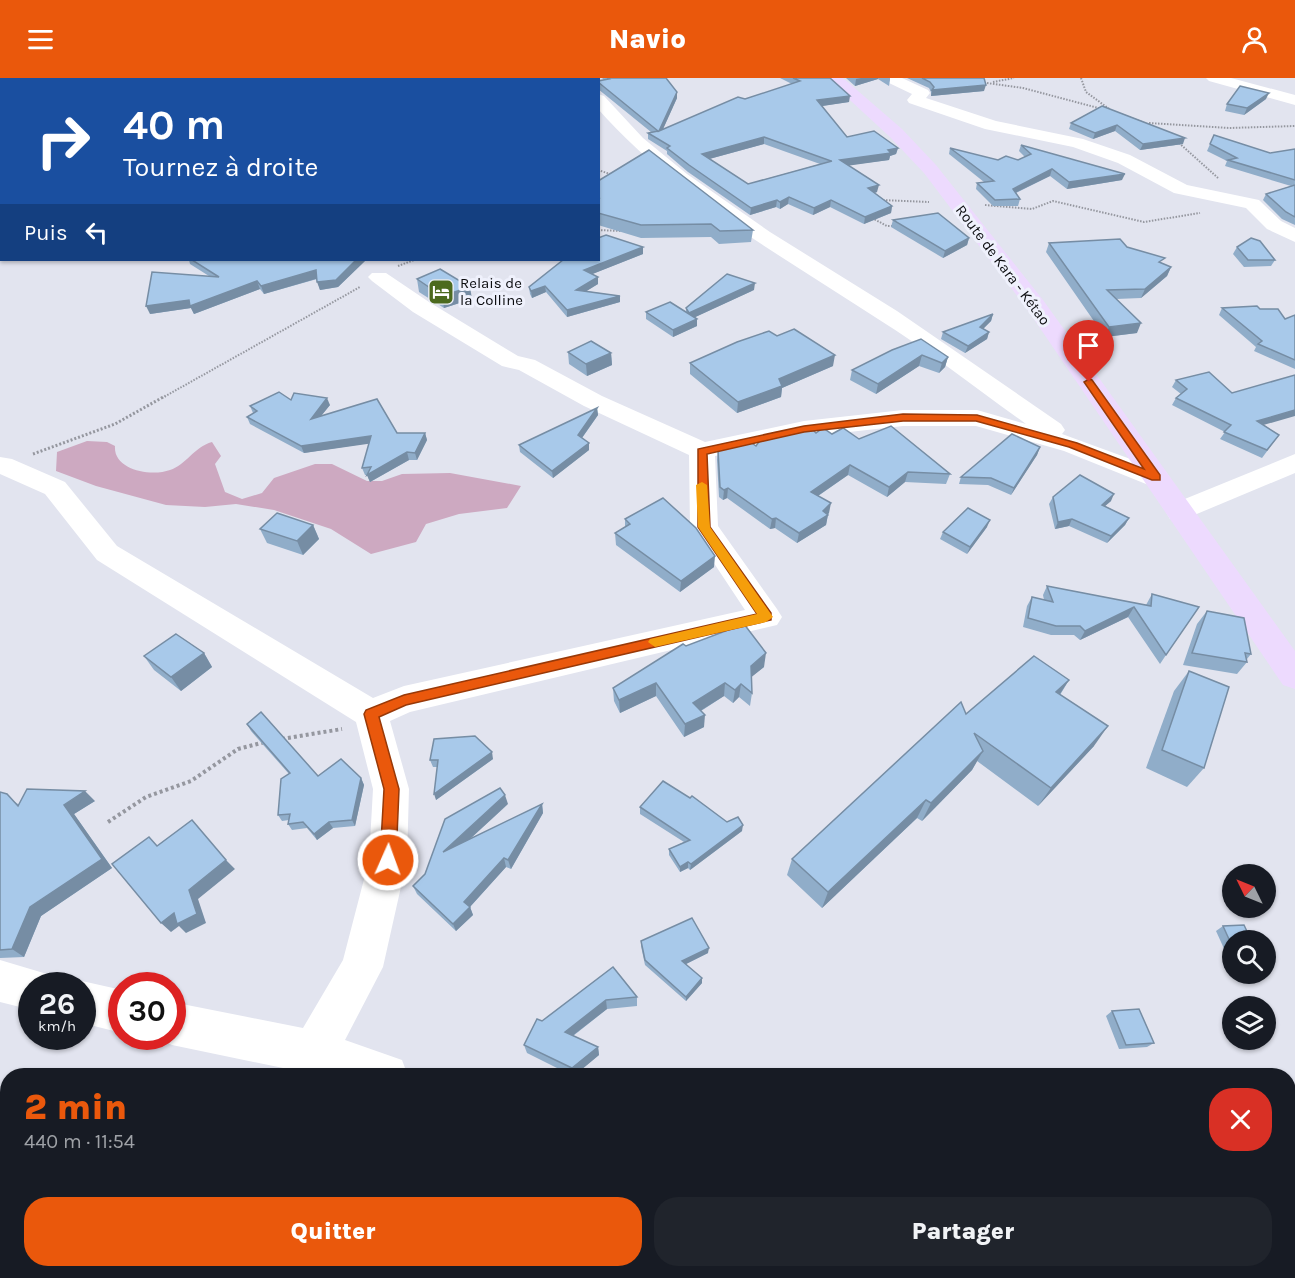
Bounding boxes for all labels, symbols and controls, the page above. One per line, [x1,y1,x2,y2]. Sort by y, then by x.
icon: menu [24,23,57,56]
text: Navio [609,23,686,55]
icon: person [1238,23,1271,56]
text: 40 m [123,100,225,150]
icon: right [24,102,102,180]
text: Tournez à droite [123,151,318,183]
street label: Route de Kara - Kétao [952,201,1054,329]
icon: left [80,216,113,249]
text: Puis [24,220,68,246]
place label: Relais de la Colline [460,274,523,309]
hotel icon: Relais de la Colline [426,277,456,307]
pin [1063,320,1114,382]
icon: arrive [1072,329,1105,362]
position arrow [356,828,420,892]
north arrow [1222,864,1276,918]
map controls [1222,864,1276,1050]
button: search [1222,930,1276,984]
speed limit sign: 30 [108,972,186,1050]
text: 26 [39,986,75,1022]
button: layers [1222,996,1276,1050]
text: km/h [38,1017,76,1035]
text: 2 min [24,1086,127,1128]
button: close [1209,1088,1272,1151]
text: 440 m · 11:54 [24,1130,135,1153]
button: Quitter [24,1197,642,1266]
button: Partager [654,1197,1272,1266]

